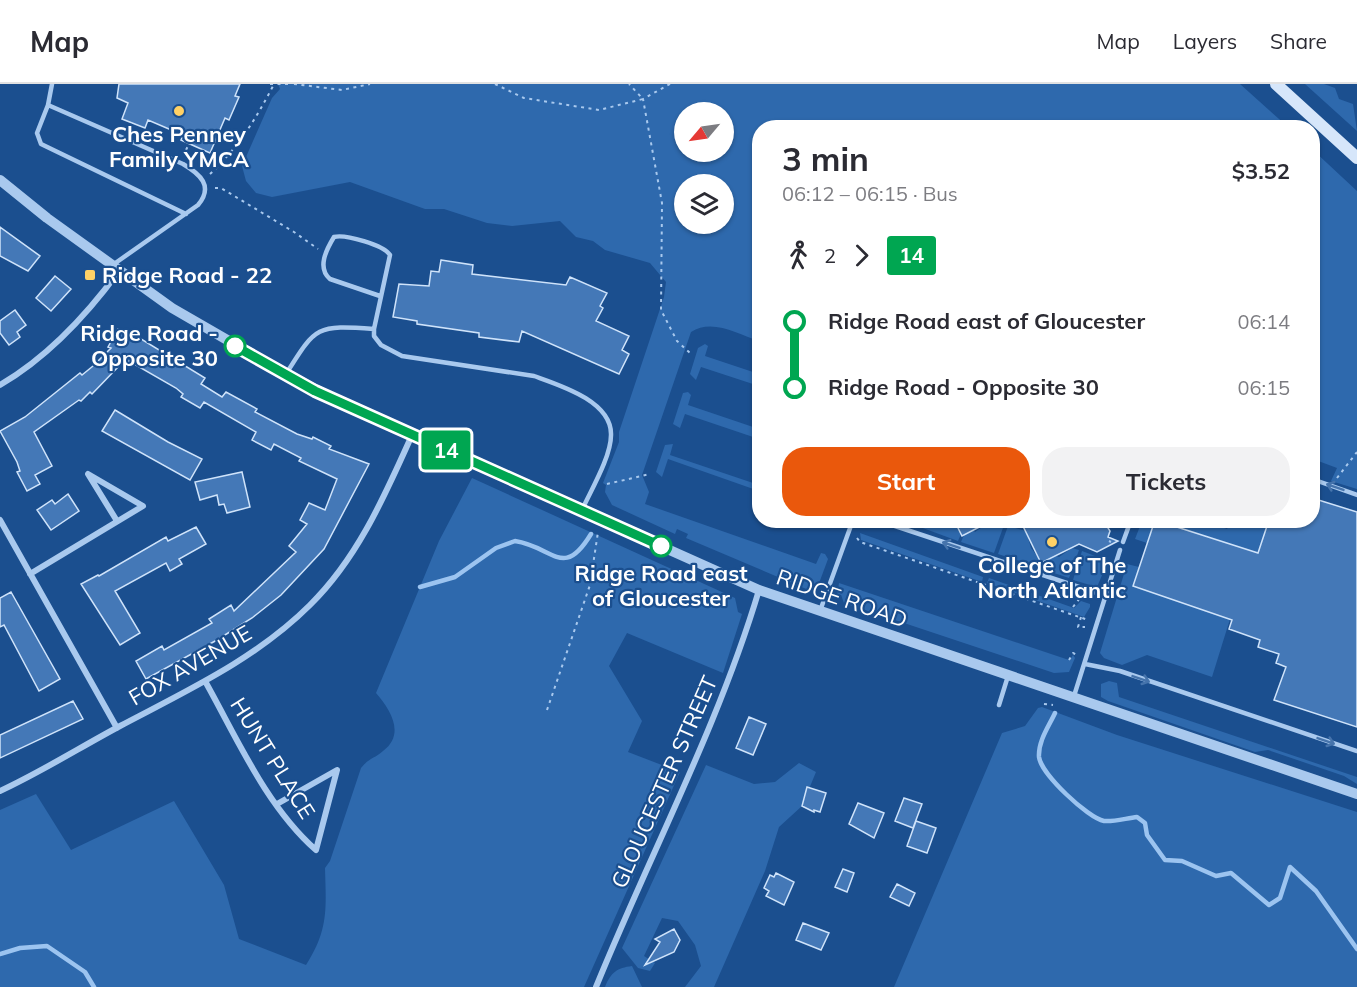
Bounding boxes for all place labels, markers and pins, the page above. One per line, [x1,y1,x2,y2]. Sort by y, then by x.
marker: Ches Penney Family YMCA [172,104,186,118]
place label: Ches Penney Family YMCA [109,120,249,173]
place label: Ridge Road - 22 [102,261,272,289]
marker: Ridge Road - 22 [83,268,97,282]
place label: Ridge Road - Opposite 30 [80,319,218,372]
marker: Ridge Road - Opposite 30 [224,335,246,357]
marker: Ridge Road east of Gloucester [650,535,672,557]
marker: College of The North Atlantic [1045,535,1059,549]
place label: College of The North Atlantic [978,551,1126,604]
place label: Ridge Road east of Gloucester [574,559,748,612]

